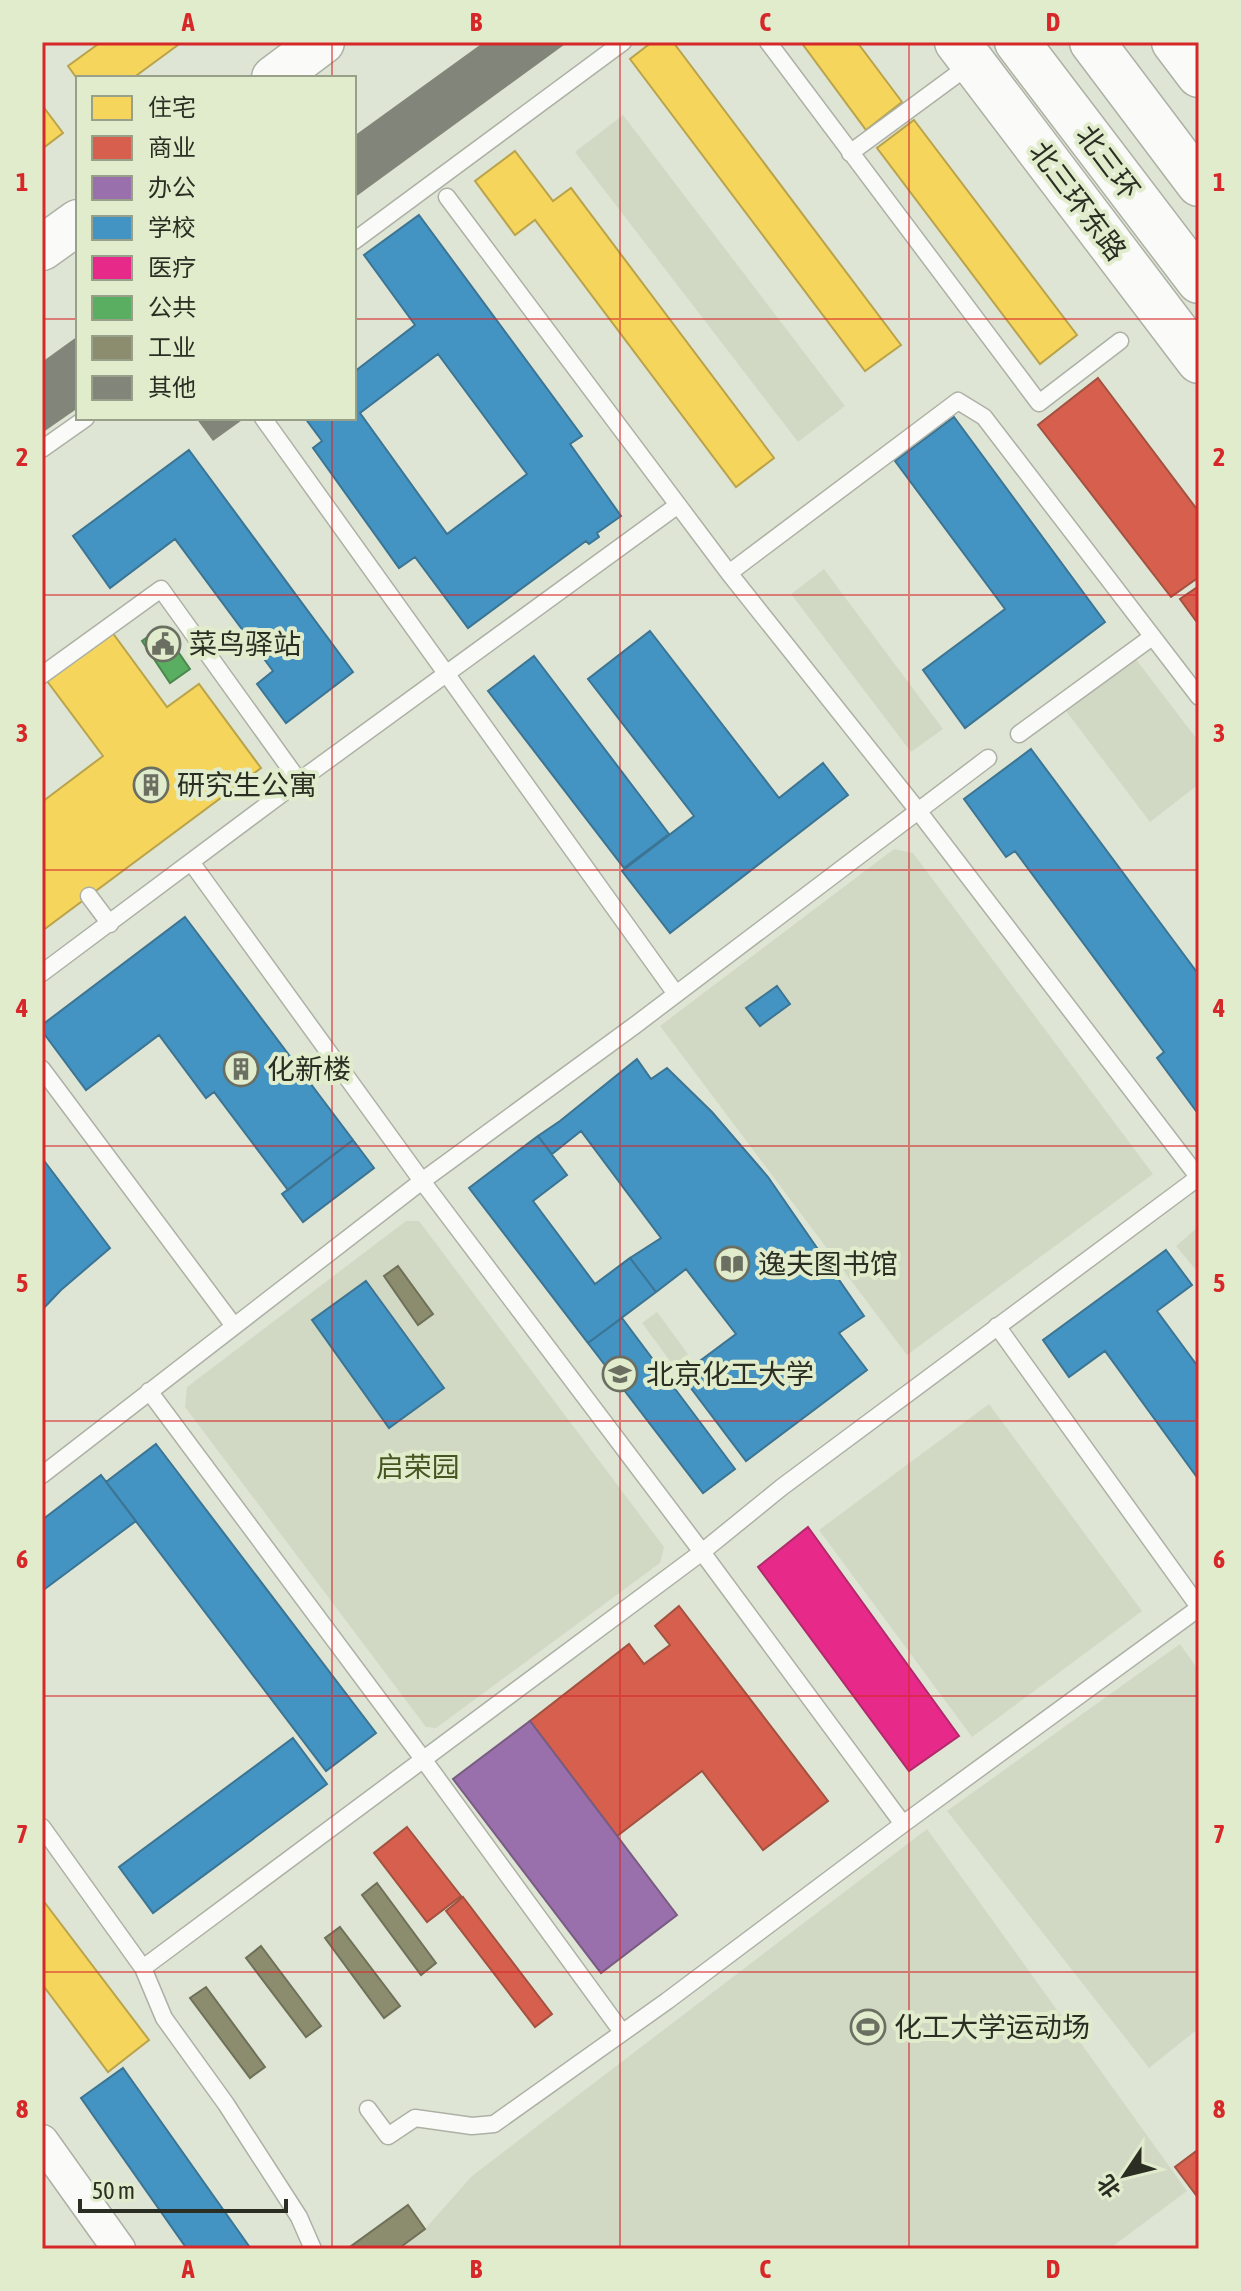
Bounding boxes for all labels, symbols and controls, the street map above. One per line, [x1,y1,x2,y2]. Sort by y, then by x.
text: A [181,7,195,37]
text: B [470,7,483,37]
text: C [759,7,771,37]
text: D [1046,7,1060,37]
legend [76,76,356,420]
text: 住宅 [148,94,196,121]
street label: 北三环 [1070,119,1146,205]
text: 商业 [148,134,196,161]
street label: 北三环东路 [1023,135,1133,267]
text: 1 [16,167,28,197]
text: 1 [1213,167,1225,197]
text: 办公 [148,174,196,201]
text: 学校 [148,214,196,241]
text: 医疗 [148,254,196,281]
text: 公共 [148,294,196,321]
text: 工业 [148,334,196,361]
text: 其他 [148,374,196,401]
text: 2 [16,442,28,472]
text: 2 [1213,442,1225,472]
public building icon: 菜鸟驿站 [144,625,182,663]
place label: 菜鸟驿站 [189,628,301,660]
text: 3 [16,718,28,748]
text: 3 [1213,718,1225,748]
building icon: 研究生公寓 [132,766,170,804]
place label: 研究生公寓 [177,769,317,801]
text: 4 [15,993,28,1023]
text: 4 [1212,993,1225,1023]
building icon: 化新楼 [222,1050,260,1088]
place label: 化新楼 [267,1053,351,1085]
library icon: 逸夫图书馆 [713,1245,751,1283]
place label: 逸夫图书馆 [758,1248,898,1280]
text: 5 [16,1268,28,1298]
text: 5 [1213,1268,1225,1298]
school or university icon: 北京化工大学 [601,1355,639,1393]
place label: 北京化工大学 [646,1358,814,1390]
park label: 启荣园 [376,1451,460,1483]
text: 6 [16,1544,28,1574]
text: 6 [1213,1544,1225,1574]
text: 7 [16,1819,28,1849]
text: 7 [1213,1819,1225,1849]
sports icon: 化工大学运动场 [849,2008,887,2046]
place label: 化工大学运动场 [894,2011,1090,2043]
text: 8 [16,2094,28,2124]
text: 8 [1213,2094,1225,2124]
north arrow [1085,2135,1165,2215]
scale bar [80,2163,286,2213]
text: 北 [1092,2170,1126,2203]
text: 50 m [92,2177,135,2204]
text: A [181,2254,195,2284]
text: B [470,2254,483,2284]
text: C [759,2254,771,2284]
text: D [1046,2254,1060,2284]

